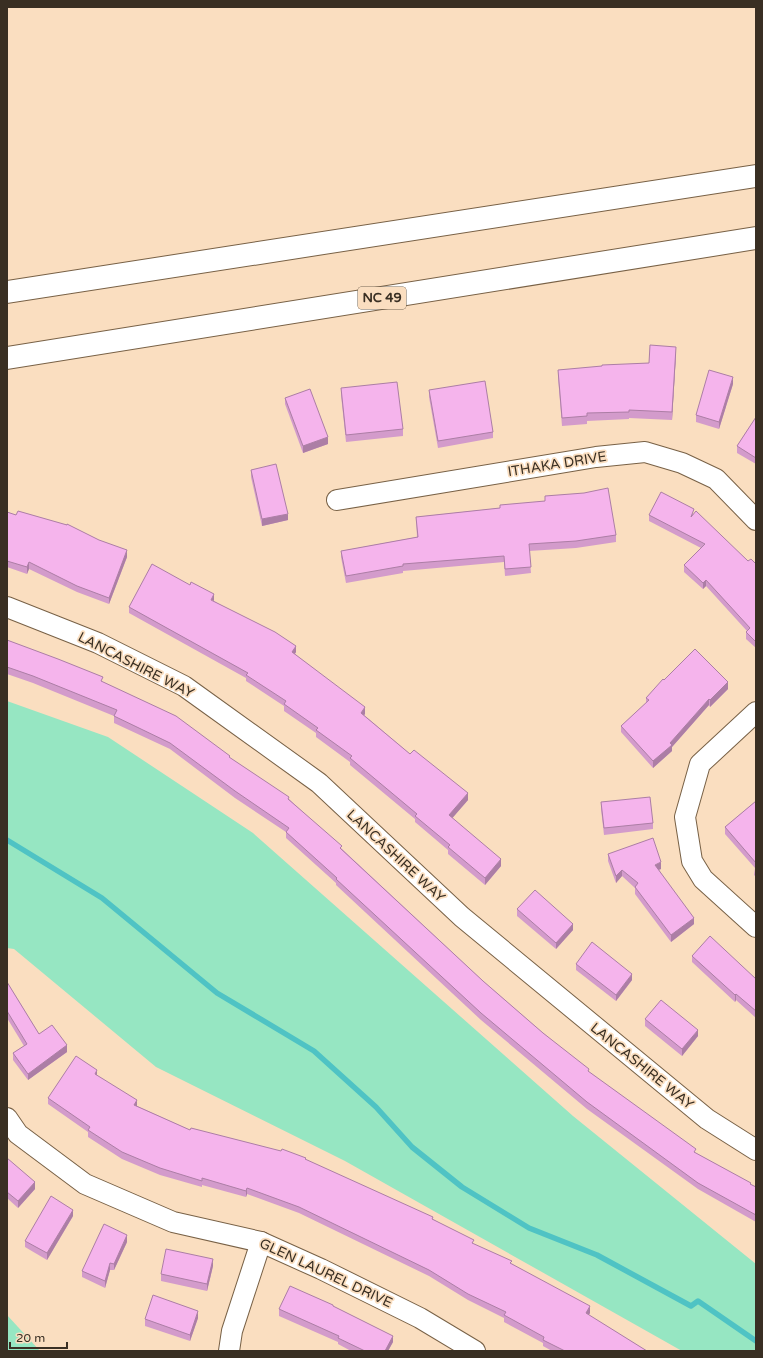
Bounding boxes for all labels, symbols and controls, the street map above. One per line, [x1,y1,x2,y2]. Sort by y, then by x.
road number: NC 49 [358,287,406,309]
street label: ITHAKA DRIVE [506,448,608,480]
street label: LANCASHIRE WAY [75,628,197,702]
street label: LANCASHIRE WAY [343,806,449,906]
street label: LANCASHIRE WAY [587,1019,697,1113]
street label: GLEN LAUREL DRIVE [257,1235,395,1311]
scale bar [10,1324,67,1350]
text: 20 m [16,1331,45,1345]

